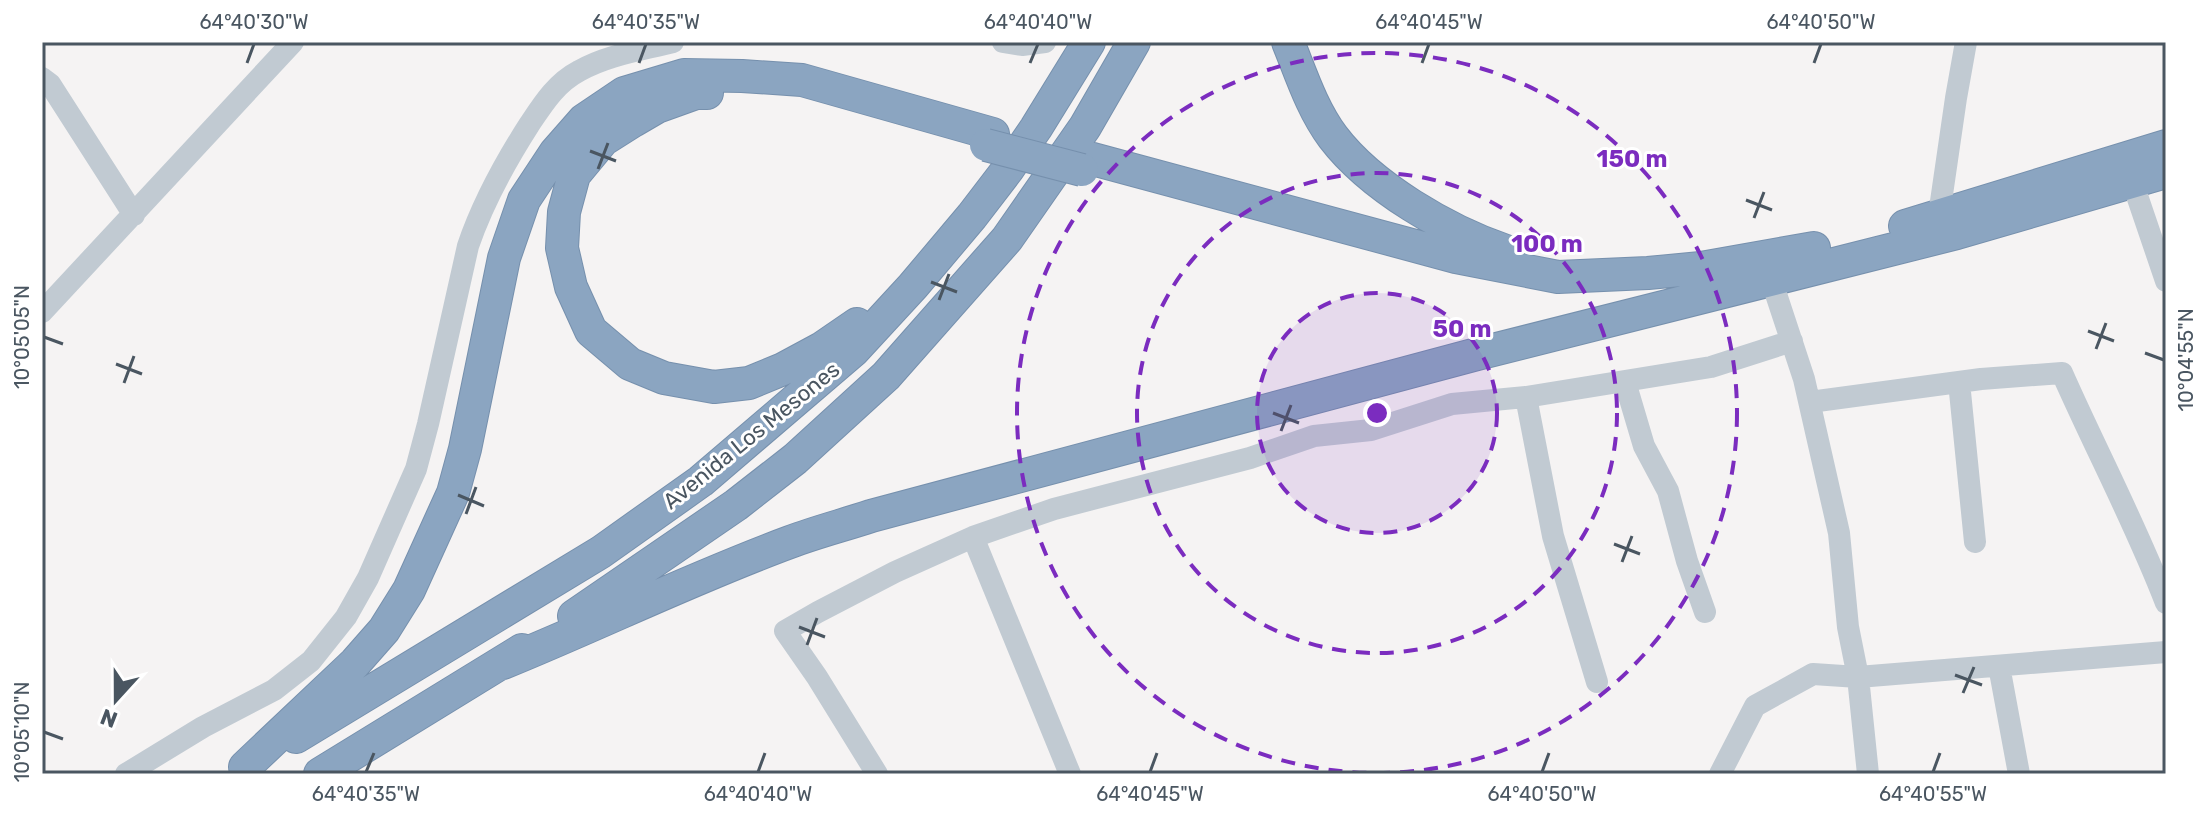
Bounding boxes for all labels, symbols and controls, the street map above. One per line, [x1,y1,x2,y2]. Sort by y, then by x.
text: 64°40'30"W [199,10,309,34]
text: 64°40'35"W [592,10,700,34]
text: 64°40'40"W [984,10,1092,34]
text: 64°40'45"W [1375,10,1483,34]
text: 64°40'50"W [1767,10,1875,34]
text: 150 m [1597,145,1667,173]
text: 100 m [1511,230,1583,258]
text: 10°05'05"N [10,285,34,389]
text: 10°04'55"N [2174,308,2198,412]
text: 50 m [1433,315,1491,343]
street label: Avenida Los Mesones [658,356,845,515]
centre of rings [1363,399,1391,427]
north arrow [76,660,156,740]
text: 10°05'10"N [10,682,34,782]
text: N [97,703,121,734]
text: 64°40'35"W [312,782,420,806]
text: 64°40'40"W [704,782,812,806]
text: 64°40'45"W [1096,782,1204,806]
text: 64°40'50"W [1488,782,1596,806]
text: 64°40'55"W [1879,782,1987,806]

